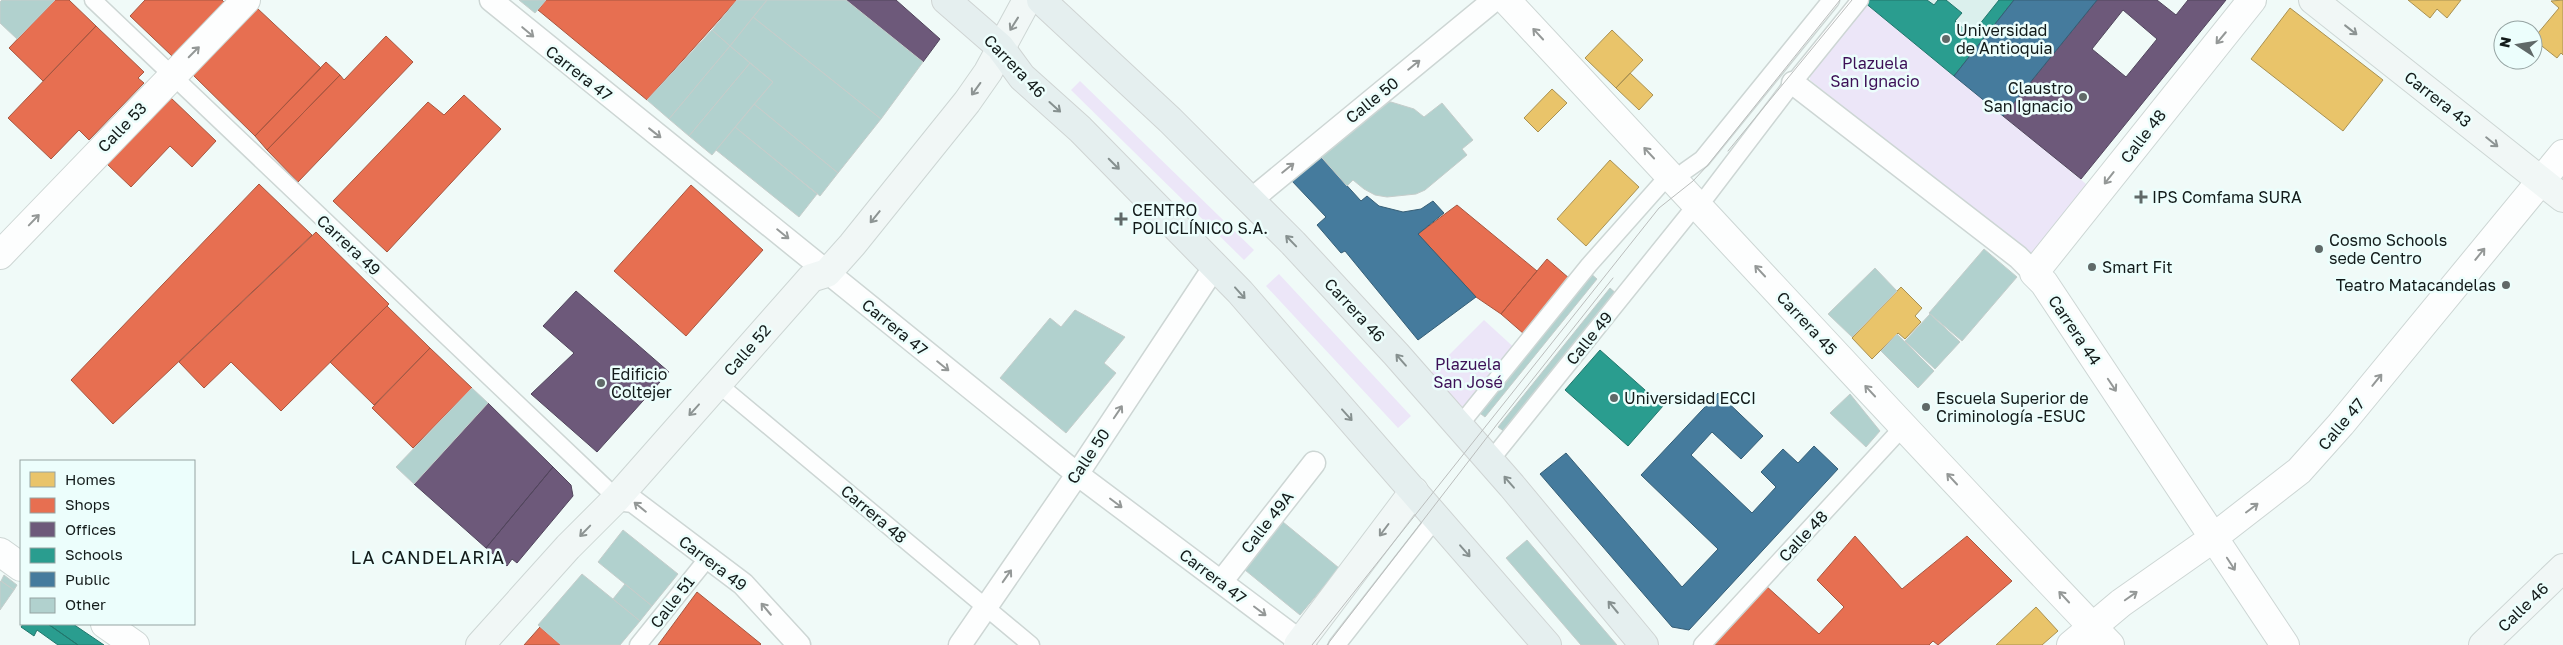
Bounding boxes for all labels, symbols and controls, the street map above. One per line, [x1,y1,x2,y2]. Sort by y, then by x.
one-way arrow [1009,17,1020,31]
place label: Universidad de Antioquia [1956,20,2053,58]
north arrow [2493,20,2543,70]
one-way arrow [2344,25,2357,36]
one-way arrow [522,26,535,37]
one-way arrow [1532,28,1544,40]
street label: Carrera 46 [980,30,1050,102]
one-way arrow [2216,31,2227,44]
marker: Universidad de Antioquia [1940,33,1952,45]
text: N [2495,35,2514,49]
street label: Carrera 47 [542,41,616,105]
one-way arrow [188,46,200,58]
park label: Plazuela San Ignacio [1830,53,1920,91]
one-way arrow [1407,60,1420,71]
street label: Carrera 43 [2400,67,2476,131]
street label: Calle 50 [1341,73,1403,127]
place label: Claustro San Ignacio [1984,78,2073,116]
one-way arrow [971,82,981,96]
marker: Claustro San Ignacio [2077,91,2089,103]
street label: Calle 53 [93,98,151,156]
one-way arrow [1049,101,1062,113]
street label: Calle 48 [2116,105,2170,167]
one-way arrow [649,127,662,138]
one-way arrow [2486,137,2499,148]
one-way arrow [1643,146,1655,159]
one-way arrow [1108,158,1120,170]
one-way arrow [1281,163,1294,174]
one-way arrow [2104,172,2115,185]
place label: IPS Comfama SURA [2152,187,2302,207]
marker: IPS Comfama SURA [2134,190,2148,204]
place label: CENTRO POLICLÍNICO S.A. [1132,200,1268,238]
street label: Carrera 49 [313,210,385,280]
one-way arrow [869,210,880,223]
marker: CENTRO POLICLÍNICO S.A. [1114,212,1128,226]
one-way arrow [28,214,40,227]
one-way arrow [776,228,789,239]
place label: Cosmo Schools sede Centro [2329,230,2447,268]
one-way arrow [1285,235,1297,248]
marker: Cosmo Schools sede Centro [2313,243,2325,255]
one-way arrow [2475,248,2486,261]
place label: Smart Fit [2102,257,2173,277]
marker: Smart Fit [2086,261,2098,273]
one-way arrow [1754,265,1766,278]
street label: Carrera 46 [1320,274,1390,346]
place label: Teatro Matacandelas [2336,275,2496,295]
marker: Teatro Matacandelas [2500,279,2512,291]
one-way arrow [1234,286,1245,299]
street label: Carrera 45 [1773,287,1841,359]
street label: Carrera 44 [2044,291,2106,369]
street label: Carrera 47 [858,294,932,360]
street label: Calle 49 [1561,307,1617,369]
street label: Calle 52 [719,320,775,380]
one-way arrow [1396,354,1407,367]
park label: Plazuela San José [1433,354,1503,392]
one-way arrow [936,360,949,371]
place label: Edificio Coltejer [611,364,672,402]
one-way arrow [2372,373,2383,386]
marker: Edificio Coltejer [595,377,607,389]
one-way arrow [2106,378,2117,392]
one-way arrow [1864,385,1876,398]
place label: Universidad ECCI [1624,388,1756,408]
place label: Escuela Superior de Criminología -ESUC [1936,388,2089,426]
marker: Universidad ECCI [1608,392,1620,404]
street label: Calle 47 [2314,394,2368,454]
marker: Escuela Superior de Criminología -ESUC [1920,401,1932,413]
one-way arrow [688,404,700,417]
one-way arrow [1113,406,1123,420]
one-way arrow [1341,408,1353,421]
street label: Calle 50 [1062,425,1114,487]
legend [20,460,195,625]
text: Homes [65,470,115,488]
one-way arrow [1946,473,1958,485]
one-way arrow [1503,476,1515,489]
street label: Carrera 48 [837,481,911,547]
street label: Calle 49A [1237,487,1298,557]
text: Shops [65,495,110,513]
one-way arrow [1109,498,1123,508]
one-way arrow [634,502,647,513]
one-way arrow [2245,502,2258,513]
street label: Calle 48 [1774,506,1832,566]
text: Offices [65,520,116,538]
one-way arrow [1379,523,1390,536]
one-way arrow [579,524,591,537]
street label: Carrera 49 [675,531,751,595]
street label: Carrera 47 [1175,544,1251,608]
one-way arrow [1459,544,1471,557]
text: Schools [65,545,123,563]
district label: LA CANDELARIA [351,546,505,568]
one-way arrow [2226,556,2236,570]
one-way arrow [1002,569,1012,583]
text: Public [65,570,110,588]
street label: Calle 51 [646,572,699,632]
street label: Calle 46 [2493,578,2553,636]
one-way arrow [2058,591,2070,603]
one-way arrow [2123,591,2137,601]
text: Other [65,595,106,613]
one-way arrow [1607,601,1618,614]
one-way arrow [761,603,772,616]
one-way arrow [1253,606,1266,617]

